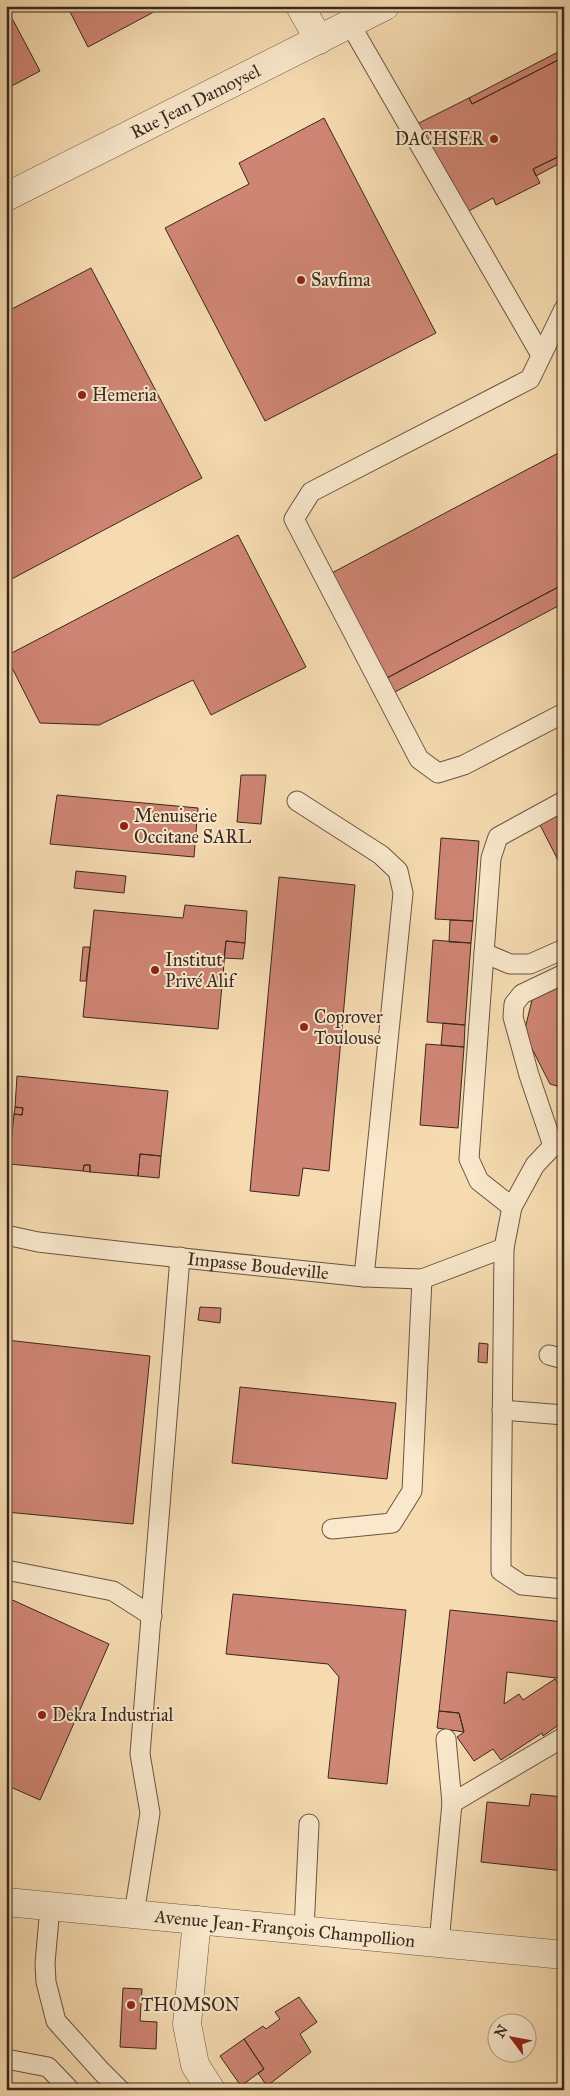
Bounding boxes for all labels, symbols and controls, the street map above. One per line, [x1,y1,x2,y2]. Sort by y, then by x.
street label: Rue Jean Damoysel [127,60,264,143]
place label: DACHSER [395,128,485,150]
marker: DACHSER [488,133,500,145]
place label: Savfima [311,269,371,291]
marker: Savfima [295,274,307,286]
place label: Hemeria [92,384,157,406]
marker: Hemeria [76,389,88,401]
place label: Menuiserie Occitane SARL [134,805,252,848]
marker: Menuiserie Occitane SARL [118,820,130,832]
place label: Institut Privé Alif [165,949,237,992]
marker: Institut Privé Alif [149,964,161,976]
place label: Coprover Toulouse [314,1006,383,1049]
marker: Coprover Toulouse [298,1021,310,1033]
street label: Impasse Boudeville [186,1248,330,1284]
place label: Dekra Industrial [52,1704,174,1726]
marker: Dekra Industrial [36,1709,48,1721]
street label: Avenue Jean-François Champollion [152,1905,416,1952]
place label: THOMSON [141,1994,240,2016]
marker: THOMSON [125,1999,137,2011]
north arrow [488,2014,538,2064]
text: N [491,2022,512,2041]

